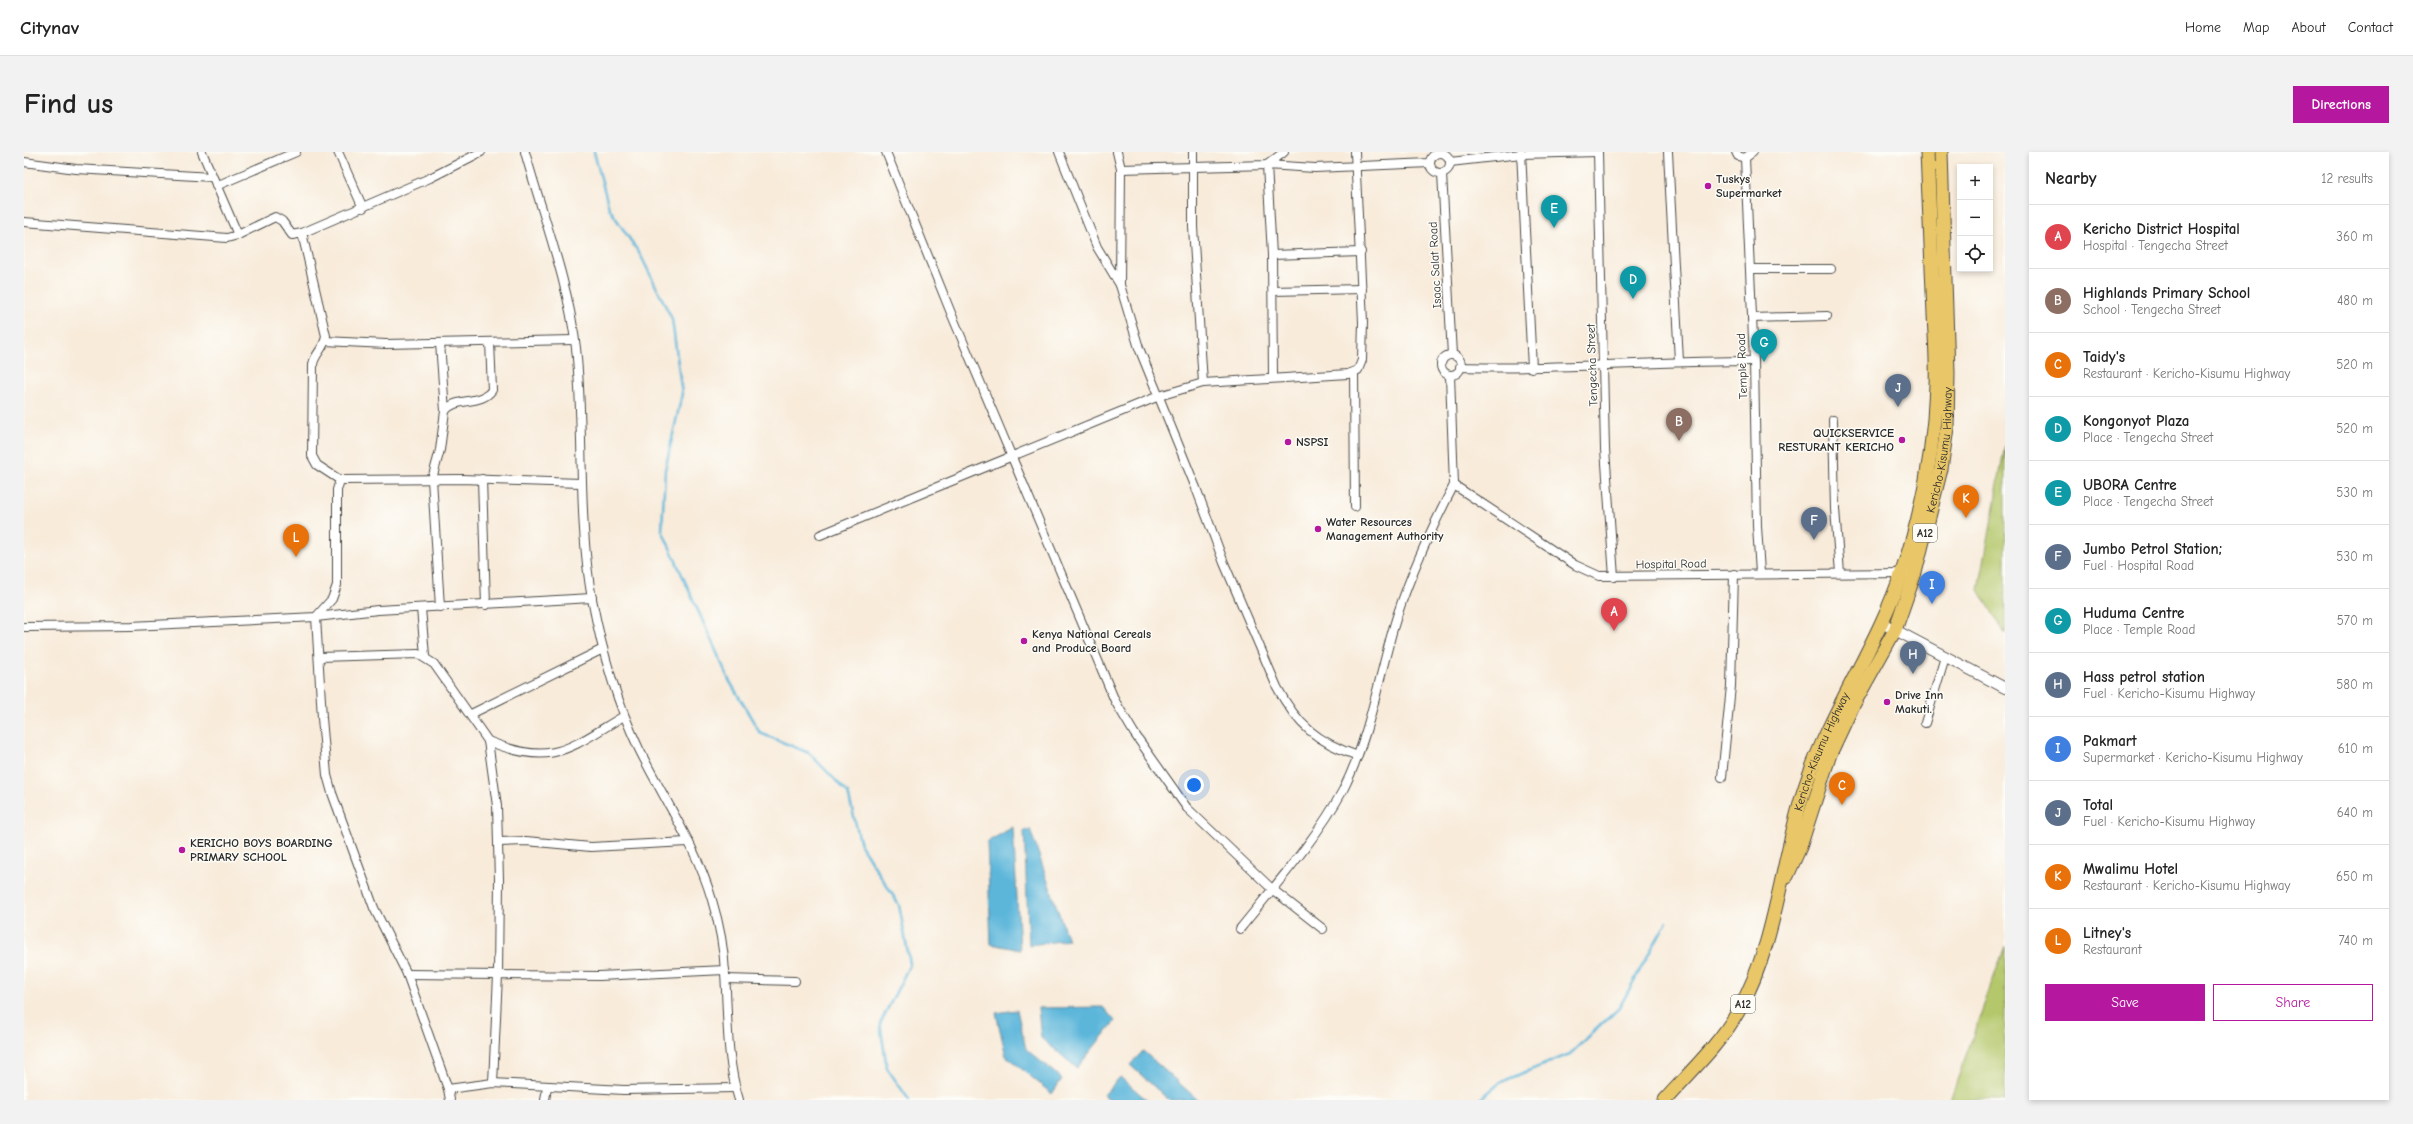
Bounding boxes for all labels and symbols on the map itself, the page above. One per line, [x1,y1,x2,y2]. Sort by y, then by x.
place label: Tuskys Supermarket [1716,172,1783,200]
marker: Tuskys Supermarket [1703,181,1713,191]
pin: E [1541,195,1567,228]
street label: Isaac Salat Road [1426,221,1444,309]
pin: D [1620,266,1646,299]
street label: Tengecha Street [1584,323,1600,407]
pin: G [1751,329,1777,362]
street label: Temple Road [1734,333,1750,399]
pin: J [1885,374,1911,407]
street label: Kericho-Kisumu Highway [1923,386,1955,514]
pin: B [1666,408,1692,441]
place label: QUICKSERVICE RESTURANT KERICHO [1778,426,1894,454]
place label: NSPSI [1296,435,1329,449]
marker: QUICKSERVICE RESTURANT KERICHO [1897,435,1907,445]
marker: NSPSI [1283,437,1293,447]
pin: K [1953,485,1979,518]
pin: F [1801,507,1827,540]
place label: Water Resources Management Authority [1326,515,1444,543]
pin: L [283,524,309,557]
marker: Water Resources Management Authority [1313,524,1323,534]
road number: A12 [1913,524,1937,542]
street label: Hospital Road [1635,556,1707,572]
pin: I [1919,571,1945,604]
pin: A [1601,598,1627,631]
place label: Kenya National Cereals and Produce Board [1032,627,1151,655]
marker: Kenya National Cereals and Produce Board [1019,636,1029,646]
pin: H [1900,641,1926,674]
place label: Drive Inn Makuti. [1895,688,1943,716]
street label: Kericho-Kisumu Highway [1791,689,1853,812]
marker: Drive Inn Makuti. [1882,697,1892,707]
pin: C [1829,772,1855,805]
your location [1184,775,1204,795]
place label: KERICHO BOYS BOARDING PRIMARY SCHOOL [190,836,333,864]
marker: KERICHO BOYS BOARDING PRIMARY SCHOOL [177,845,187,855]
road number: A12 [1731,995,1755,1013]

